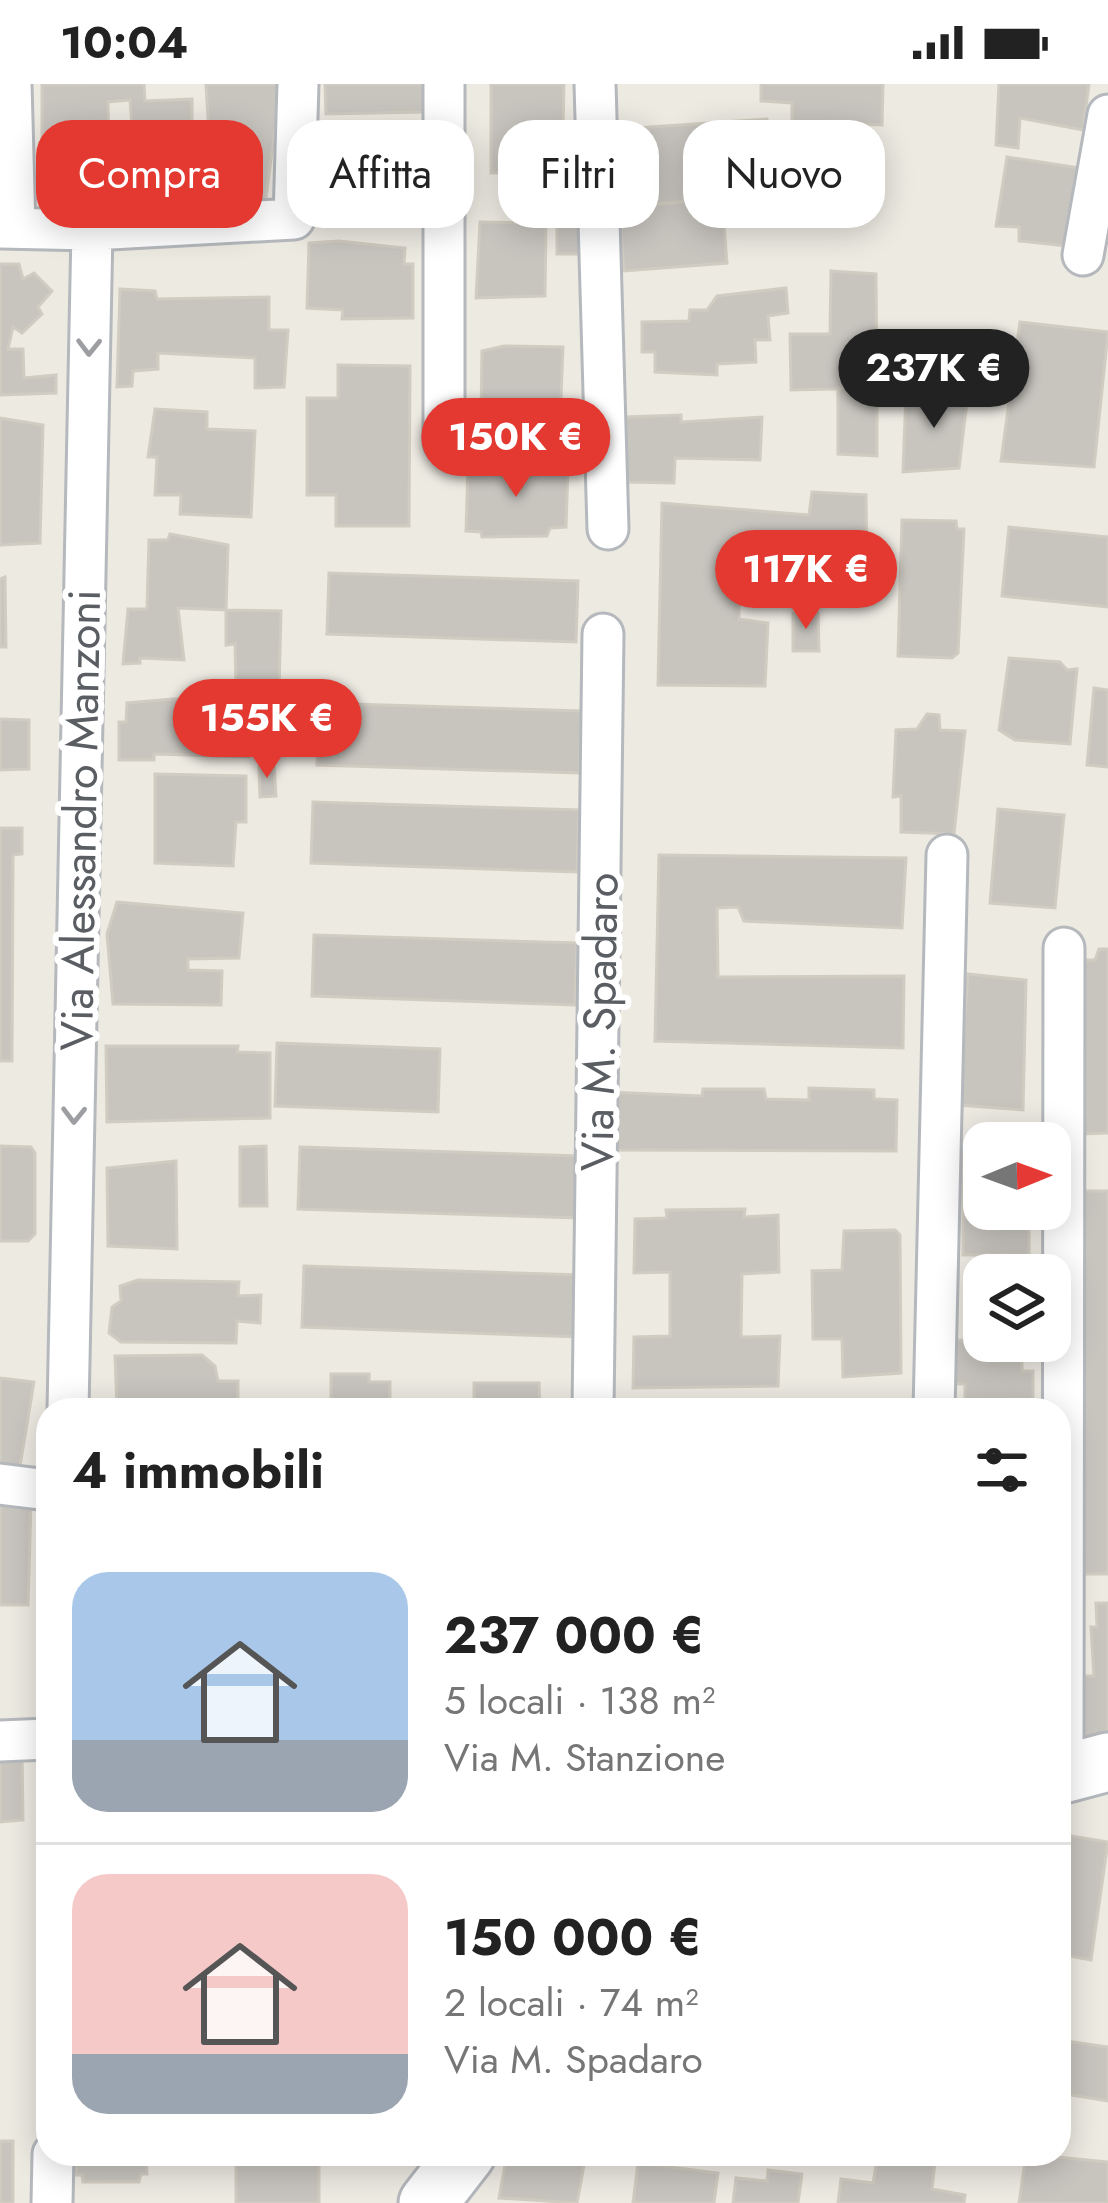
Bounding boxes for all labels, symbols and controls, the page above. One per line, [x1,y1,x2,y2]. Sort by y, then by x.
text: 10:04 [60,10,188,75]
chip: Compra [36,120,263,228]
chip: Affitta [287,120,474,228]
chip: Filtri [498,120,659,228]
chip: Nuovo [683,120,885,228]
pin: 237K € [836,329,1032,431]
one-way arrow [77,338,103,357]
text: 237K € [865,339,1003,396]
pin: 150K € [418,398,614,500]
text: 150K € [448,408,584,465]
pin: 117K € [708,530,904,632]
text: 117K € [742,540,870,597]
street label: Via Alessandro Manzoni [44,589,117,1051]
pin: 155K € [169,679,365,781]
text: 155K € [200,689,334,746]
street label: Via M. Spadaro [564,872,635,1172]
one-way arrow [61,1106,87,1125]
north arrow [963,1122,1071,1230]
map controls [963,1122,1071,1362]
button: layers [963,1254,1071,1362]
text: 4 immobili [72,1433,324,1507]
icon: filters [969,1437,1035,1503]
text: 237 000 € [444,1598,704,1672]
icon: home [168,1620,312,1764]
text: 5 locali · 138 m² [444,1672,715,1729]
text: Via M. Stanzione [444,1729,725,1786]
text: 150 000 € [444,1900,702,1974]
icon: home [168,1922,312,2066]
text: 2 locali · 74 m² [444,1974,699,2031]
text: Via M. Spadaro [444,2031,703,2088]

